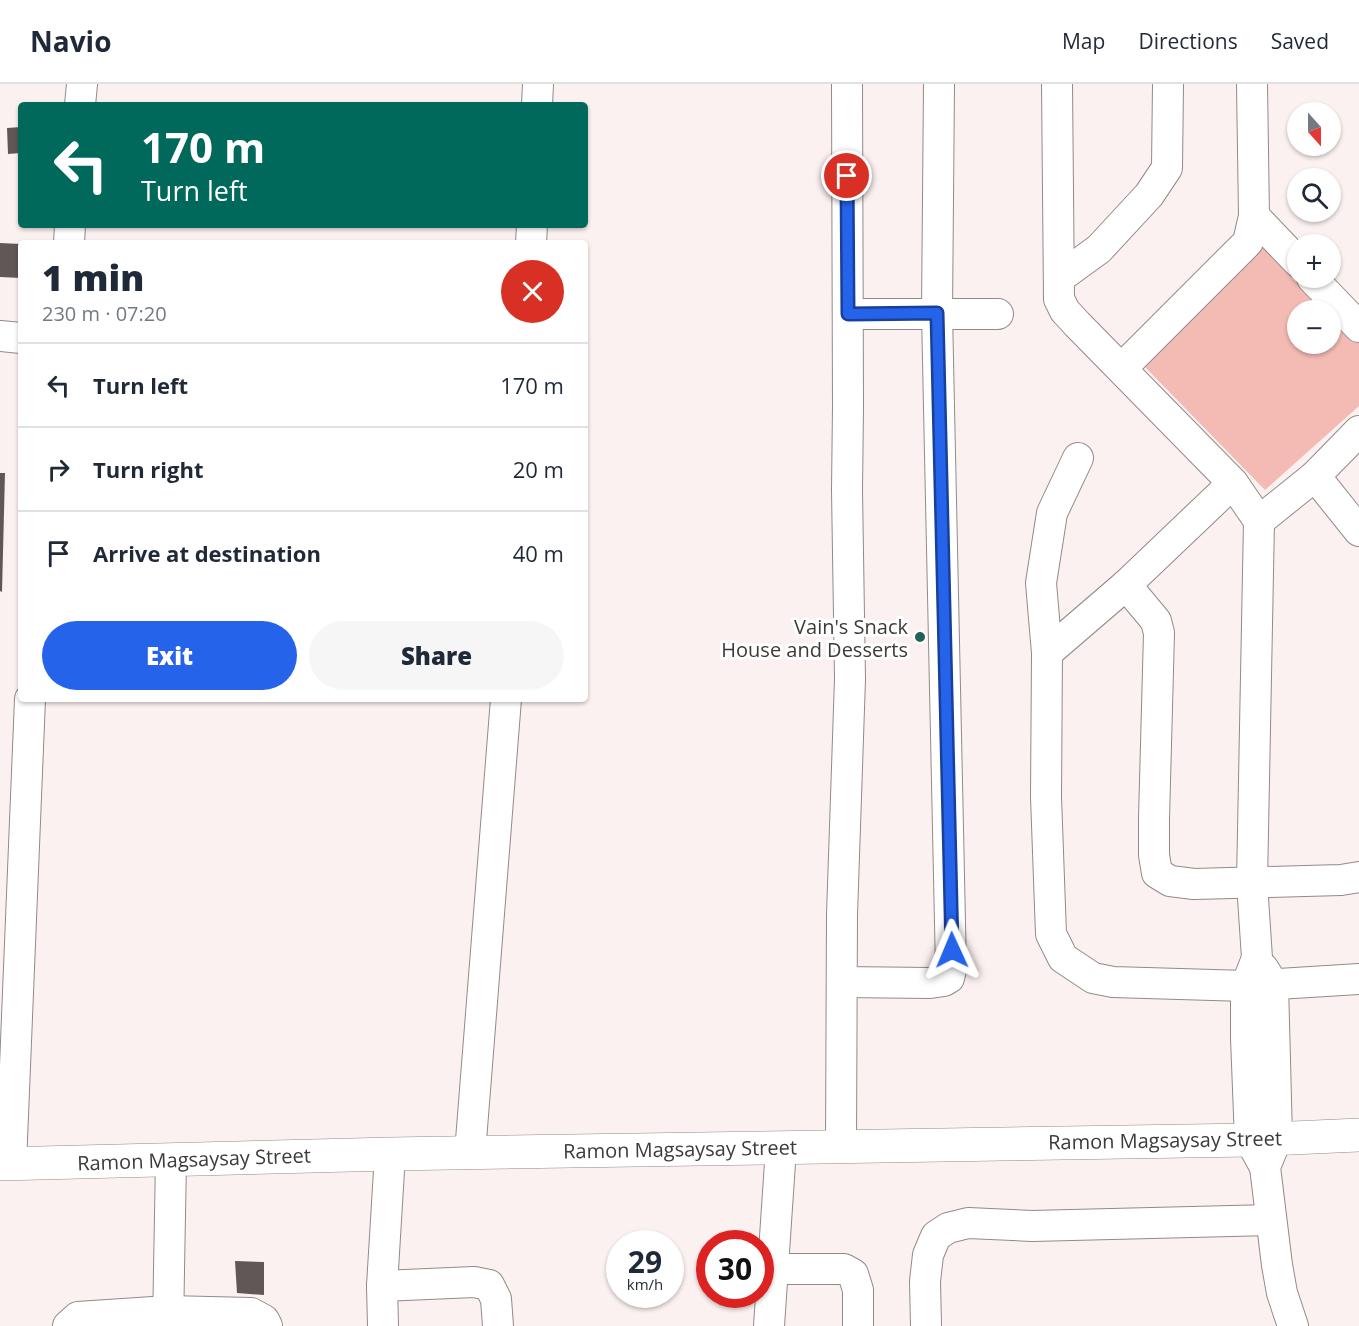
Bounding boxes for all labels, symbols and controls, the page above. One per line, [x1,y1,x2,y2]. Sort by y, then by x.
text: Navio [30,22,111,60]
text: Map [1062,27,1105,55]
text: Directions [1138,27,1238,55]
text: Saved [1271,27,1329,55]
north arrow [1287,102,1341,156]
map controls [1287,102,1341,354]
text: 170 m [141,118,265,175]
icon: left [42,126,120,204]
pin [821,150,872,201]
icon: arrive [830,159,863,192]
button: search [1287,168,1341,222]
text: Turn left [141,172,248,209]
button: + [1287,234,1341,288]
text: 1 min [42,253,144,302]
button: close [501,260,564,323]
text: 230 m · 07:20 [42,300,167,327]
button: − [1287,300,1341,354]
icon: left [42,369,75,402]
text: Turn left [93,370,188,400]
text: 170 m [500,370,564,400]
icon: right [42,453,75,486]
text: Turn right [93,454,204,484]
text: 20 m [513,454,564,484]
icon: arrive [42,537,75,570]
text: Arrive at destination [93,538,321,568]
text: 40 m [513,538,564,568]
place label: Vain's Snack House and Desserts [721,613,908,663]
button: Exit [42,621,297,690]
button: Share [309,621,564,690]
marker: Vain's Snack House and Desserts [913,630,927,644]
position arrow [920,918,984,982]
street label: Ramon Magsaysay Street [1048,1124,1282,1156]
street label: Ramon Magsaysay Street [563,1133,797,1165]
street label: Ramon Magsaysay Street [77,1141,311,1177]
speed limit sign: 30 [696,1230,774,1308]
text: 29 [628,1241,662,1282]
text: km/h [627,1274,663,1294]

